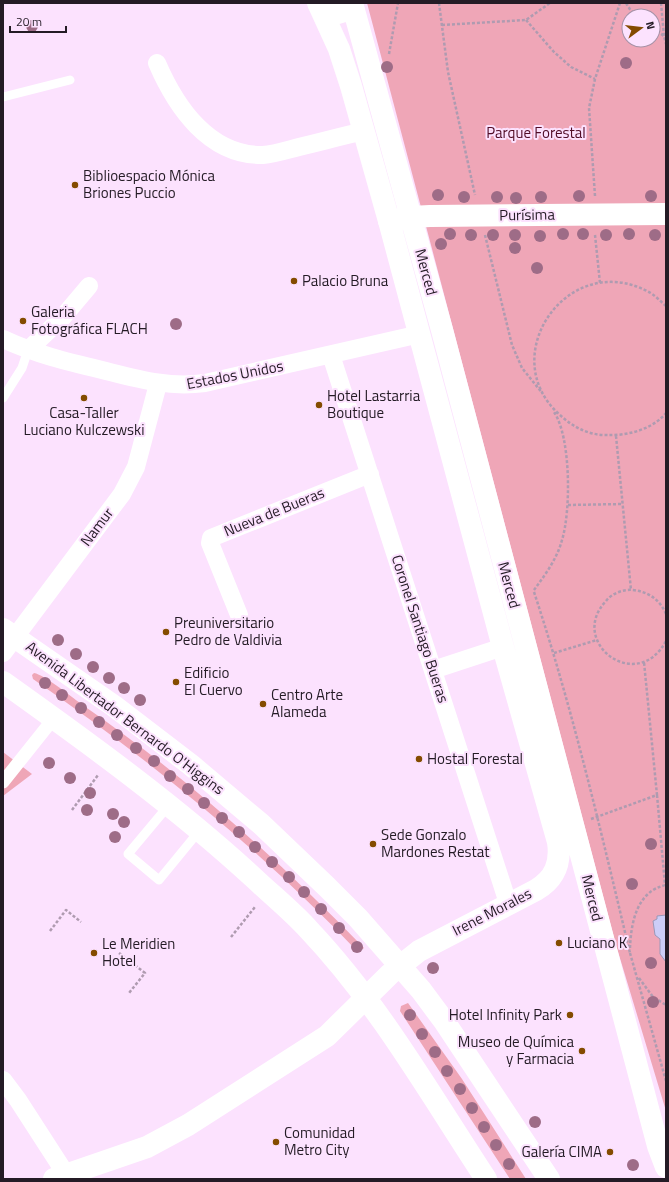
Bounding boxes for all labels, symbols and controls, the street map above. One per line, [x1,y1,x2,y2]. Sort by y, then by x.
scale bar [10,8,66,34]
north arrow [621,8,661,48]
text: 20 m [16,12,42,31]
text: N [642,20,659,31]
park label: Parque Forestal [486,121,586,144]
place label: Biblioespacio Mónica Briones Puccio [83,164,215,204]
marker: Biblioespacio Mónica Briones Puccio [70,180,80,190]
street label: Purísima [499,203,555,226]
street label: Merced [409,246,444,298]
place label: Palacio Bruna [302,269,389,292]
marker: Palacio Bruna [289,276,299,286]
place label: Galeria Fotográfica FLACH [31,300,148,340]
marker: Galeria Fotográfica FLACH [18,316,28,326]
street label: Estados Unidos [185,354,285,395]
place label: Hotel Lastarria Boutique [327,384,421,424]
marker: Casa-Taller Luciano Kulczewski [79,393,89,403]
marker: Hotel Lastarria Boutique [314,400,324,410]
place label: Casa-Taller Luciano Kulczewski [23,401,145,441]
street label: Nueva de Bueras [220,481,328,542]
street label: Namur [74,502,119,551]
street label: Coronel Santiago Bueras [386,552,455,706]
street label: Merced [492,559,527,611]
place label: Preuniversitario Pedro de Valdivia [174,611,282,651]
marker: Preuniversitario Pedro de Valdivia [161,627,171,637]
street label: Avenida Libertador Bernardo O'Higgins [21,635,229,800]
place label: Edificio El Cuervo [184,661,243,701]
marker: Edificio El Cuervo [171,677,181,687]
place label: Centro Arte Alameda [271,683,343,723]
marker: Centro Arte Alameda [258,699,268,709]
place label: Hostal Forestal [427,747,523,770]
marker: Hostal Forestal [414,754,424,764]
place label: Sede Gonzalo Mardones Restat [381,823,490,863]
marker: Sede Gonzalo Mardones Restat [368,839,378,849]
street label: Merced [576,872,609,924]
street label: Irene Morales [448,882,536,941]
place label: Luciano K [567,931,628,954]
place label: Le Meridien Hotel [102,932,175,972]
marker: Luciano K [554,938,564,948]
marker: Le Meridien Hotel [89,948,99,958]
place label: Hotel Infinity Park [449,1003,562,1026]
marker: Hotel Infinity Park [565,1010,575,1020]
place label: Museo de Química y Farmacia [458,1030,574,1070]
marker: Museo de Química y Farmacia [577,1046,587,1056]
place label: Comunidad Metro City [284,1121,355,1161]
marker: Comunidad Metro City [271,1137,281,1147]
place label: Galería CIMA [522,1140,602,1163]
marker: Galería CIMA [605,1147,615,1157]

